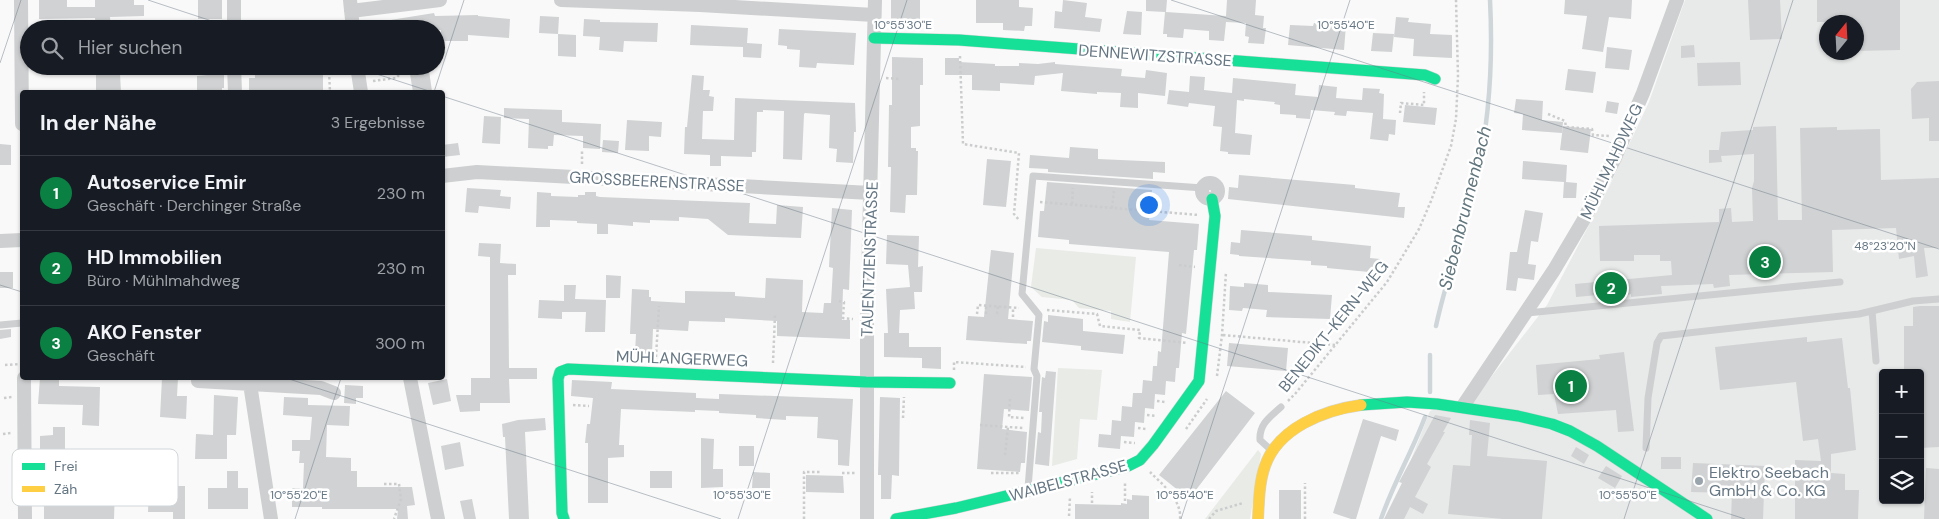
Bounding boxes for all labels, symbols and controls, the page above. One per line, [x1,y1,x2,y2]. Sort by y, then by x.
north arrow [1819,15,1864,60]
text: 10°55'30"E [874,17,932,33]
text: 10°55'40"E [1317,17,1375,33]
search box [20,20,445,75]
icon: search [38,34,66,62]
text: Hier suchen [78,35,182,60]
street label: DENNEWITZSTRASSE [1078,40,1232,71]
street label: MÜHLMAHDWEG [1575,100,1647,223]
text: In der Nähe [40,109,157,137]
text: 3 Ergebnisse [331,112,425,133]
water label: Siebenbrunnenbach [1433,124,1497,292]
street label: GROSSBEERENSTRASSE [569,166,745,197]
text: Autoservice Emir [87,170,246,195]
street label: TAUENTZIENSTRASSE [856,181,883,337]
text: 1 [53,183,59,204]
text: 230 m [377,183,425,204]
your location [1136,192,1162,218]
text: Geschäft · Derchinger Straße [87,195,301,216]
text: 48°23'20"N [1854,238,1916,254]
pin: 3 [1749,243,1781,281]
text: HD Immobilien [87,245,222,270]
street label: BENEDIKT-KERN-WEG [1274,256,1393,396]
text: 2 [51,258,61,279]
text: 230 m [377,258,425,279]
pin: 2 [1595,269,1627,307]
text: Büro · Mühlmahdweg [87,270,240,291]
text: AKO Fenster [87,320,202,345]
text: 3 [51,333,61,354]
text: 300 m [375,333,425,354]
text: Geschäft [87,345,155,366]
street label: MÜHLANGERWEG [616,346,748,371]
pin: 1 [1555,367,1587,405]
map controls [1879,369,1924,504]
button: + [1879,369,1924,414]
button: − [1879,414,1924,459]
legend [12,449,178,506]
street label: WAIBELSTRASSE [1007,455,1129,506]
text: Frei [54,457,78,475]
button: layers [1879,459,1924,504]
place label: Elektro Seebach GmbH & Co. KG [1709,462,1829,501]
marker: Elektro Seebach GmbH & Co. KG [1693,475,1705,487]
text: Zäh [54,480,77,498]
text: 10°55'20"E [270,487,328,503]
text: 10°55'30"E [713,487,771,503]
text: 10°55'40"E [1156,487,1214,503]
text: 10°55'50"E [1599,487,1657,503]

